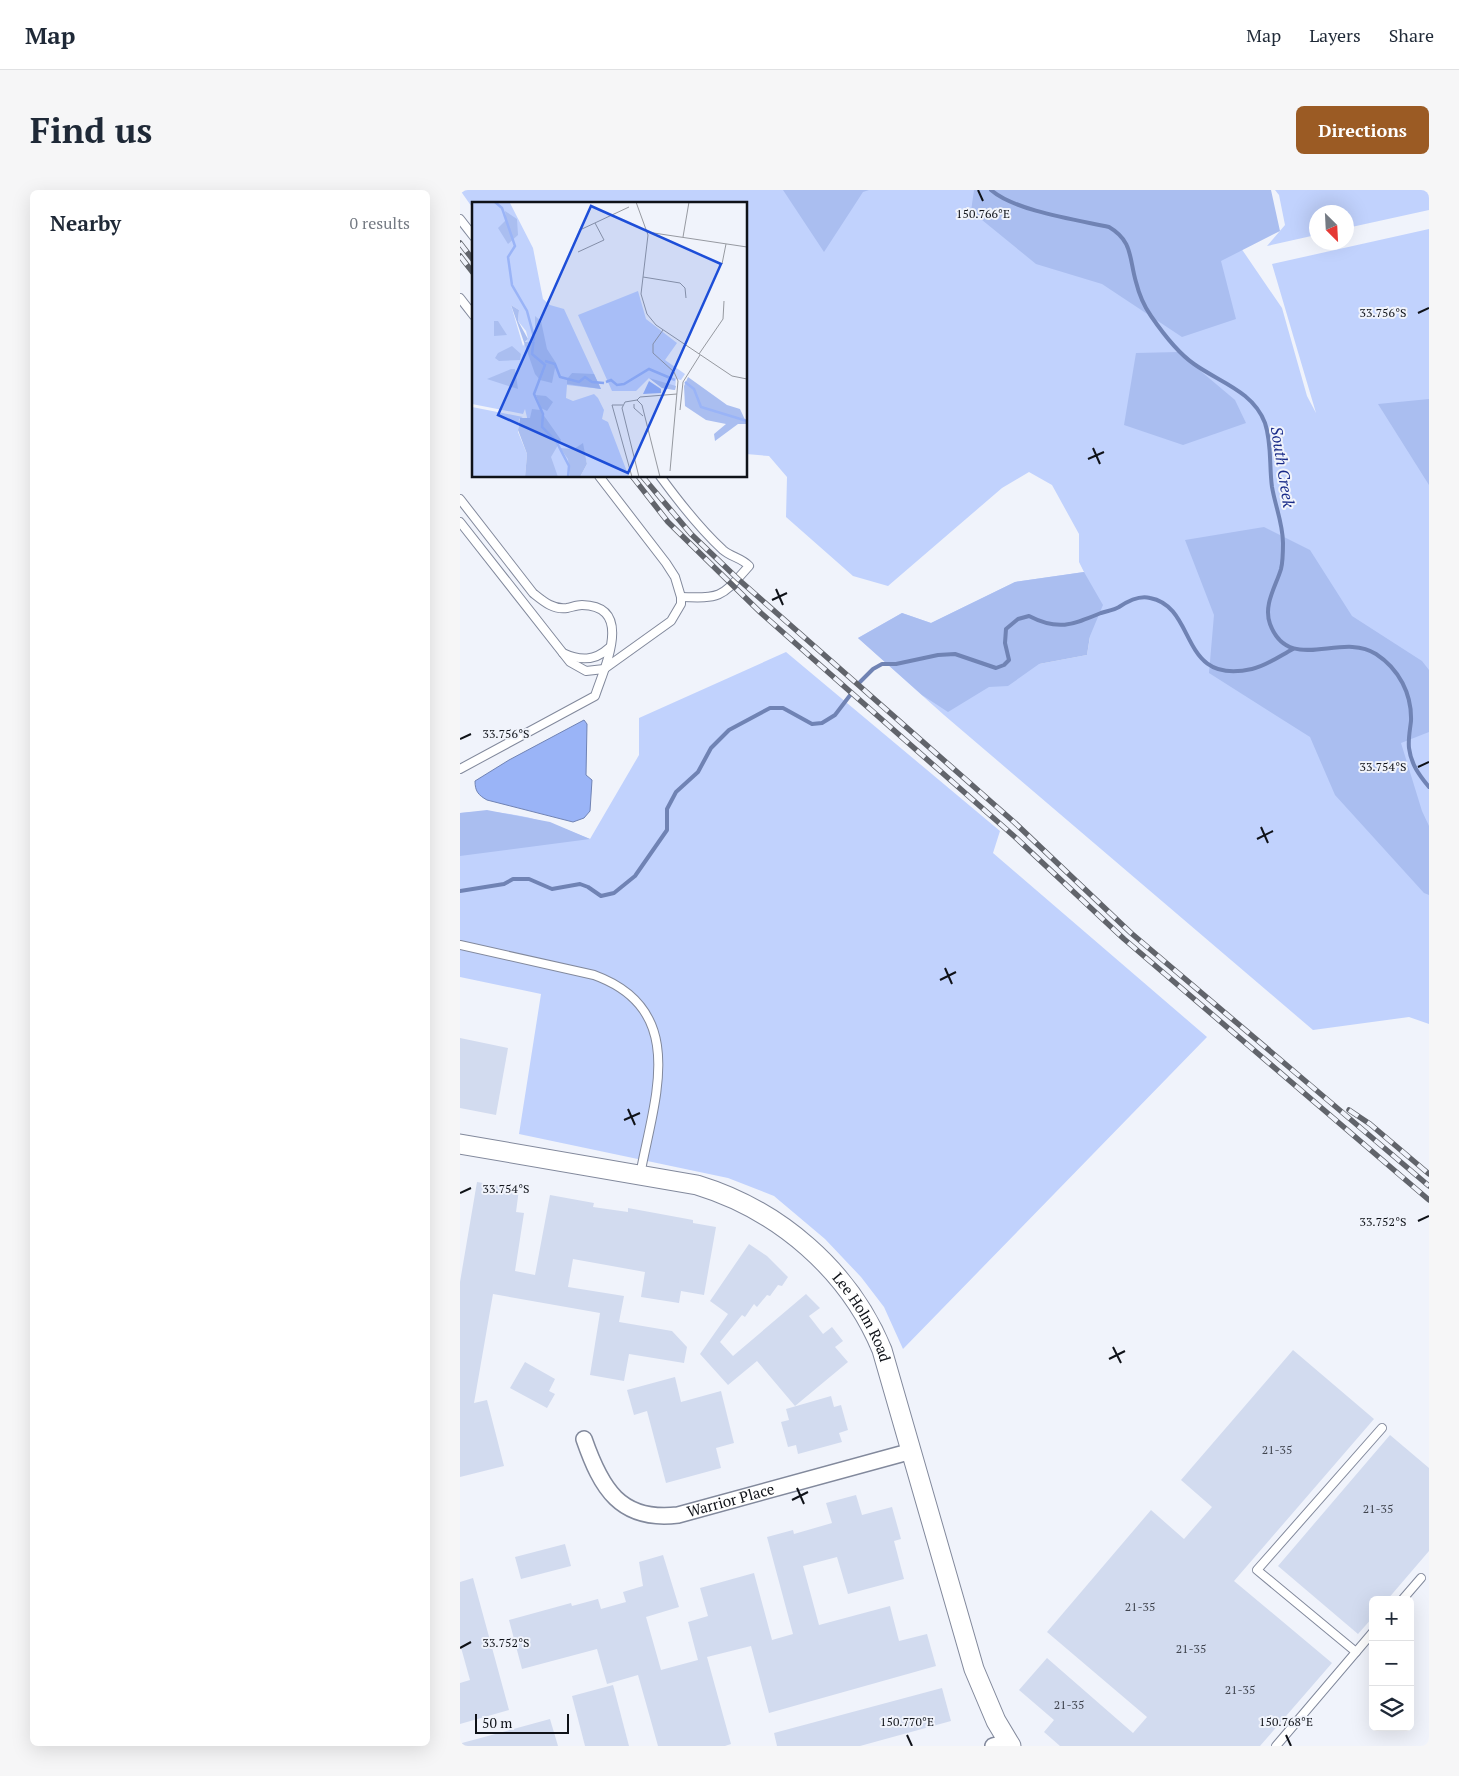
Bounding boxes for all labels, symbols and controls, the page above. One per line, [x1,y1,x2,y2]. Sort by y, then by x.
text: Map [25,19,75,51]
text: Map [1246,23,1281,47]
text: Layers [1309,23,1361,47]
text: Share [1389,23,1434,47]
button: Directions [1296,106,1429,154]
text: Find us [30,107,152,153]
inset map [472,202,748,478]
north arrow [1309,205,1354,250]
text: 150.766°E [956,206,1010,221]
text: Nearby [50,209,121,237]
text: 0 results [350,212,410,234]
text: 33.756°S [1360,305,1406,320]
water label: South Creek [1266,425,1300,509]
text: 33.756°S [483,726,529,741]
text: 33.754°S [1360,759,1406,774]
text: 33.754°S [483,1181,529,1196]
text: 33.752°S [1360,1214,1406,1229]
street label: Lee Holm Road [829,1268,896,1364]
house number: 21-35 [1262,1442,1292,1457]
street label: Warrior Place [684,1478,776,1521]
house number: 21-35 [1363,1501,1393,1516]
map controls [1369,1596,1414,1731]
button: + [1369,1596,1414,1641]
house number: 21-35 [1125,1599,1155,1614]
text: 33.752°S [483,1635,529,1650]
house number: 21-35 [1176,1641,1206,1656]
button: − [1369,1641,1414,1686]
house number: 21-35 [1225,1682,1255,1697]
button: layers [1369,1686,1414,1731]
house number: 21-35 [1054,1697,1084,1712]
scale bar [475,1711,569,1734]
text: 50 m [482,1713,512,1732]
text: 150.770°E [880,1714,934,1729]
text: 150.768°E [1259,1714,1313,1729]

